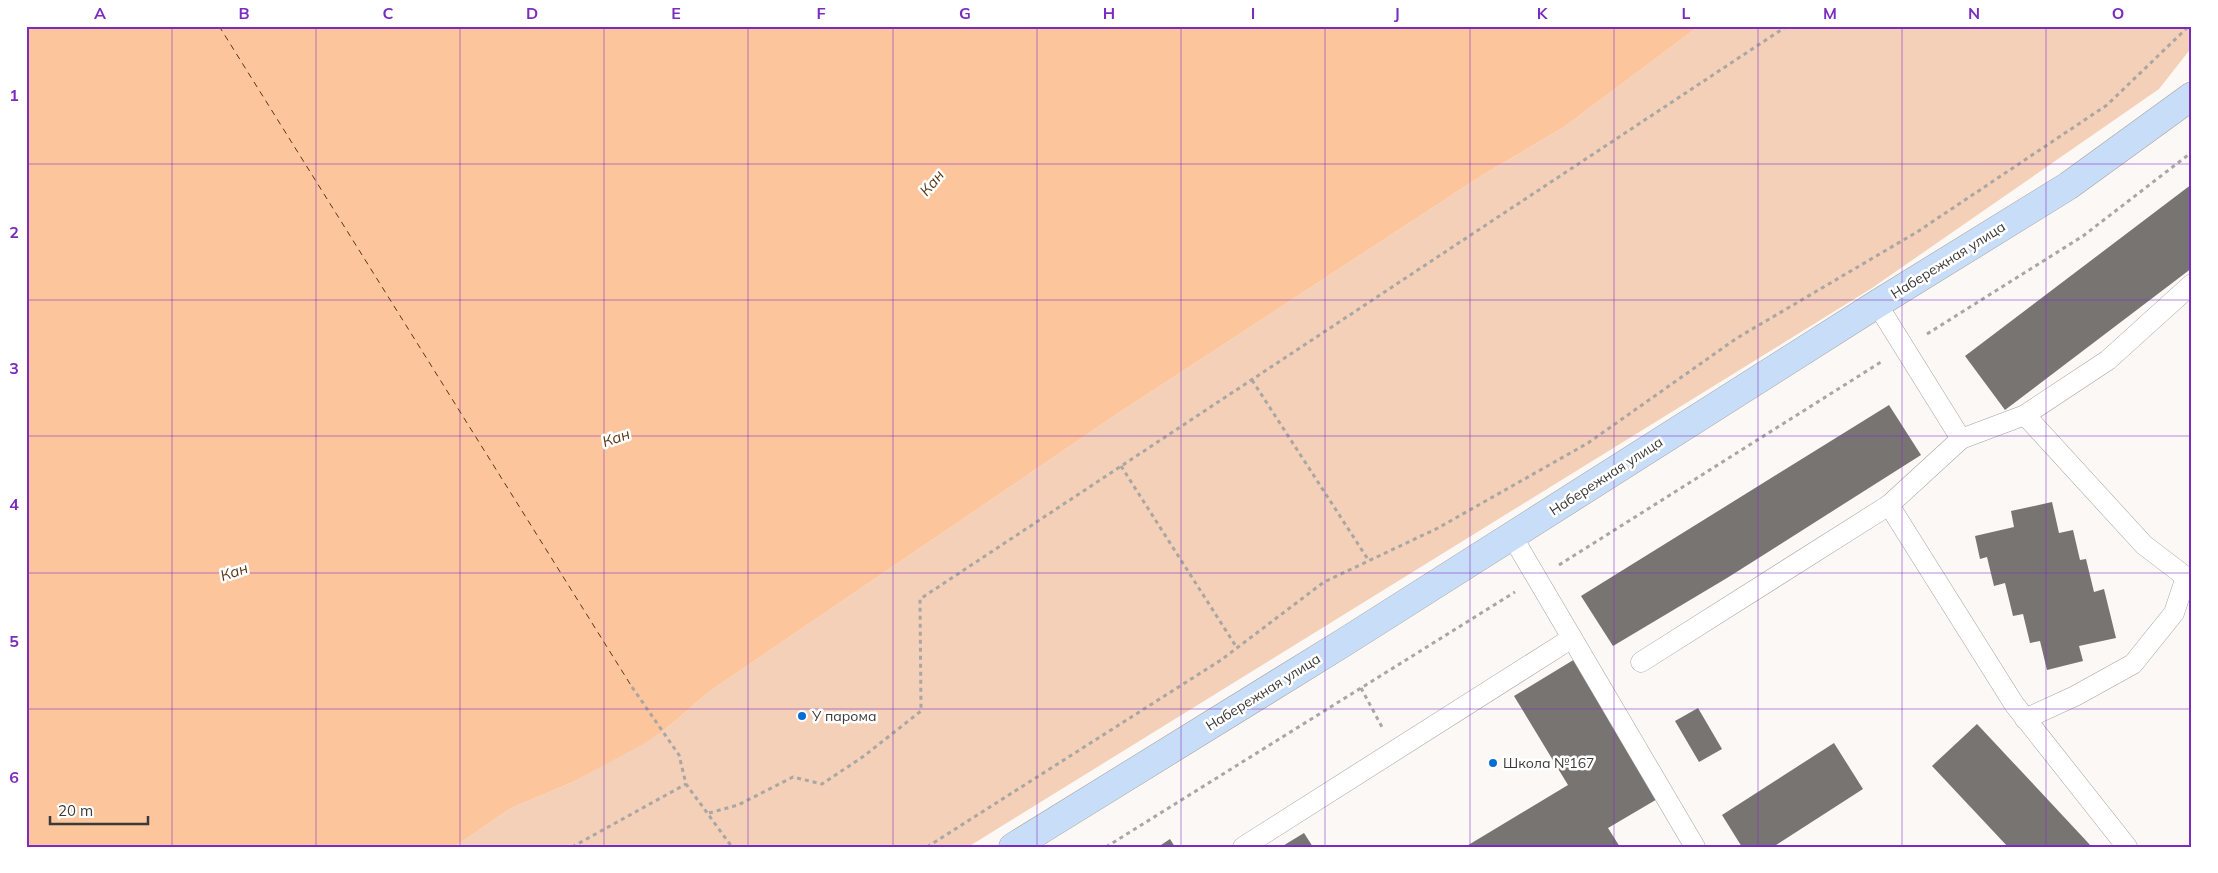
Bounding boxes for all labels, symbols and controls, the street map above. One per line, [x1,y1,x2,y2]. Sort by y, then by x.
text: A [94,3,106,23]
text: B [238,3,250,23]
text: C [383,3,394,23]
text: D [526,3,538,23]
text: E [671,3,681,23]
text: F [816,3,826,23]
text: G [959,3,971,23]
text: H [1103,3,1115,23]
text: I [1251,3,1255,23]
text: J [1394,3,1400,23]
text: K [1537,3,1549,23]
text: L [1682,3,1691,23]
text: M [1823,3,1837,23]
text: N [1968,3,1980,23]
text: O [2112,3,2124,23]
text: 1 [9,85,19,105]
water label: Кан [915,166,948,200]
street label: Набережная улица [1887,217,2009,303]
text: 2 [9,222,19,242]
text: 3 [9,358,19,378]
water label: Кан [600,424,632,451]
street label: Набережная улица [1546,433,1666,519]
text: 4 [9,494,19,514]
water label: Кан [218,558,250,585]
text: 5 [9,631,19,651]
street label: Набережная улица [1202,649,1324,735]
place label: У парома [811,707,876,725]
marker: У парома [796,710,808,722]
place label: Школа №167 [1503,754,1595,772]
marker: Школа №167 [1487,757,1499,769]
text: 6 [9,767,19,787]
scale bar [50,793,148,825]
text: 20 m [58,801,93,820]

